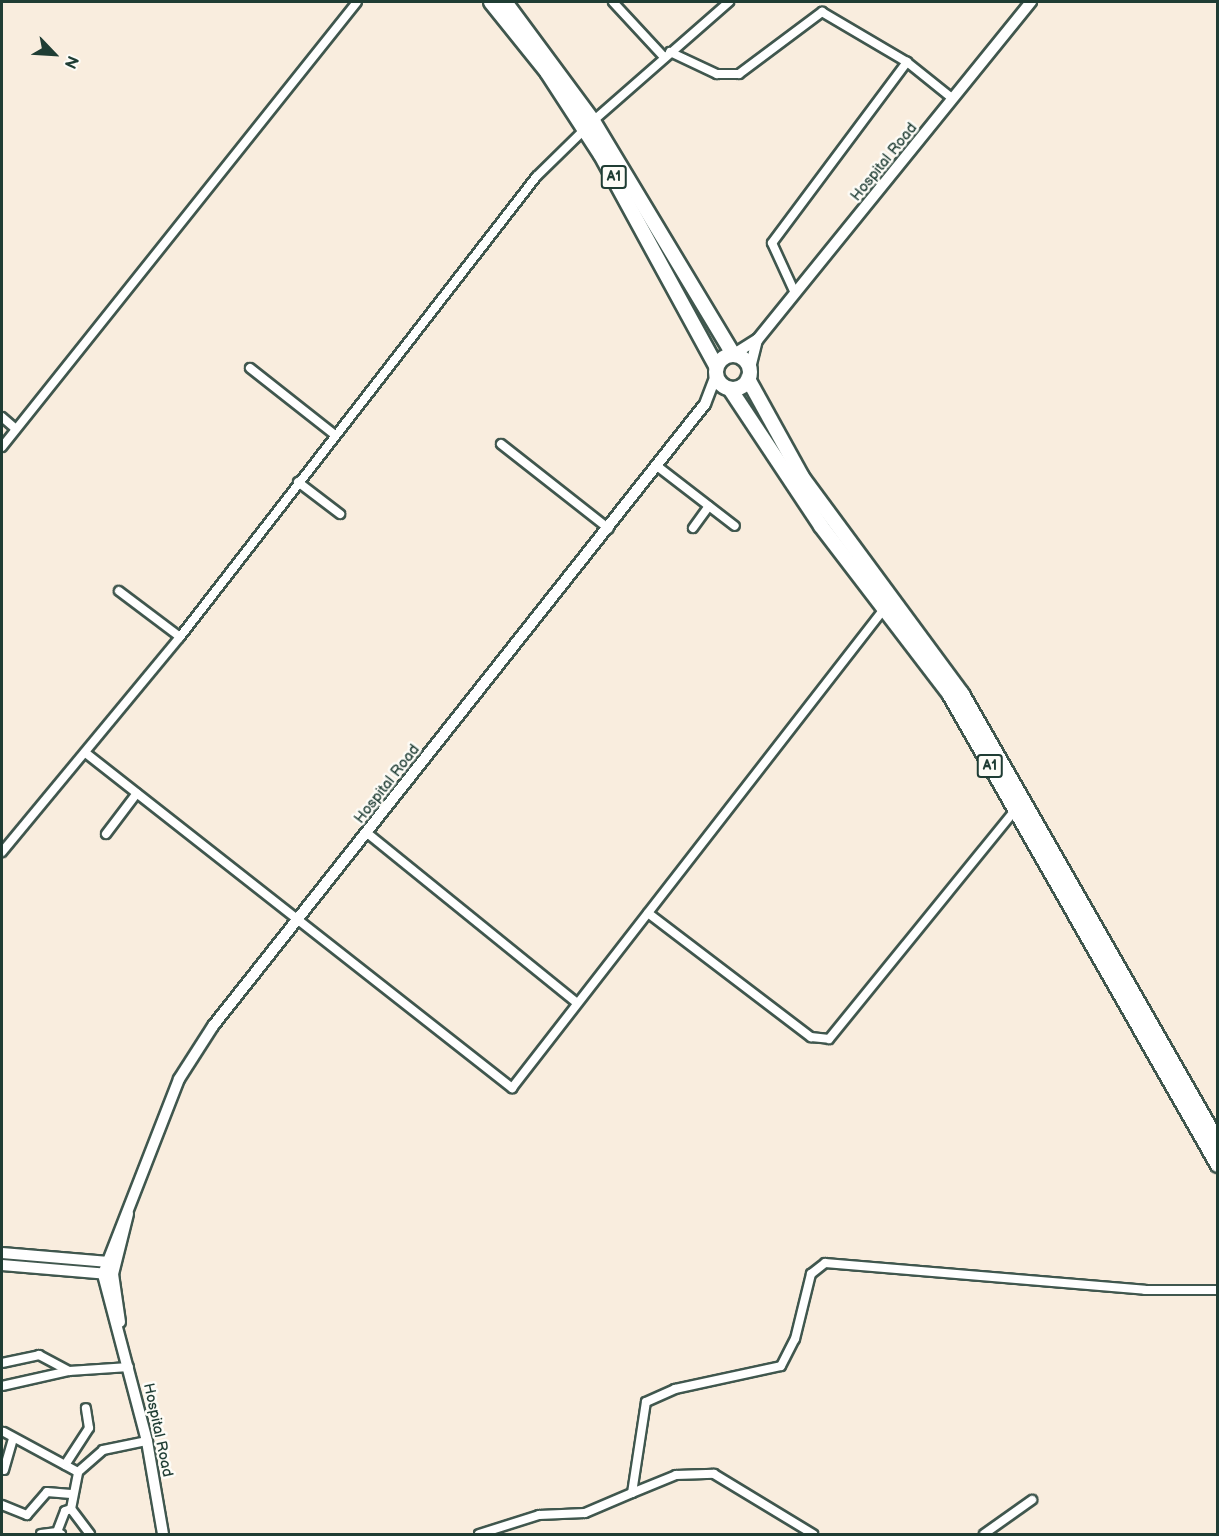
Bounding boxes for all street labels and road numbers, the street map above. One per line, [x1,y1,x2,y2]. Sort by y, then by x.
street label: Hospital Road [847,119,921,205]
road number: A1 [600,166,628,188]
street label: Hospital Road [351,741,423,827]
road number: A1 [976,755,1004,777]
street label: Hospital Road [139,1381,177,1479]

